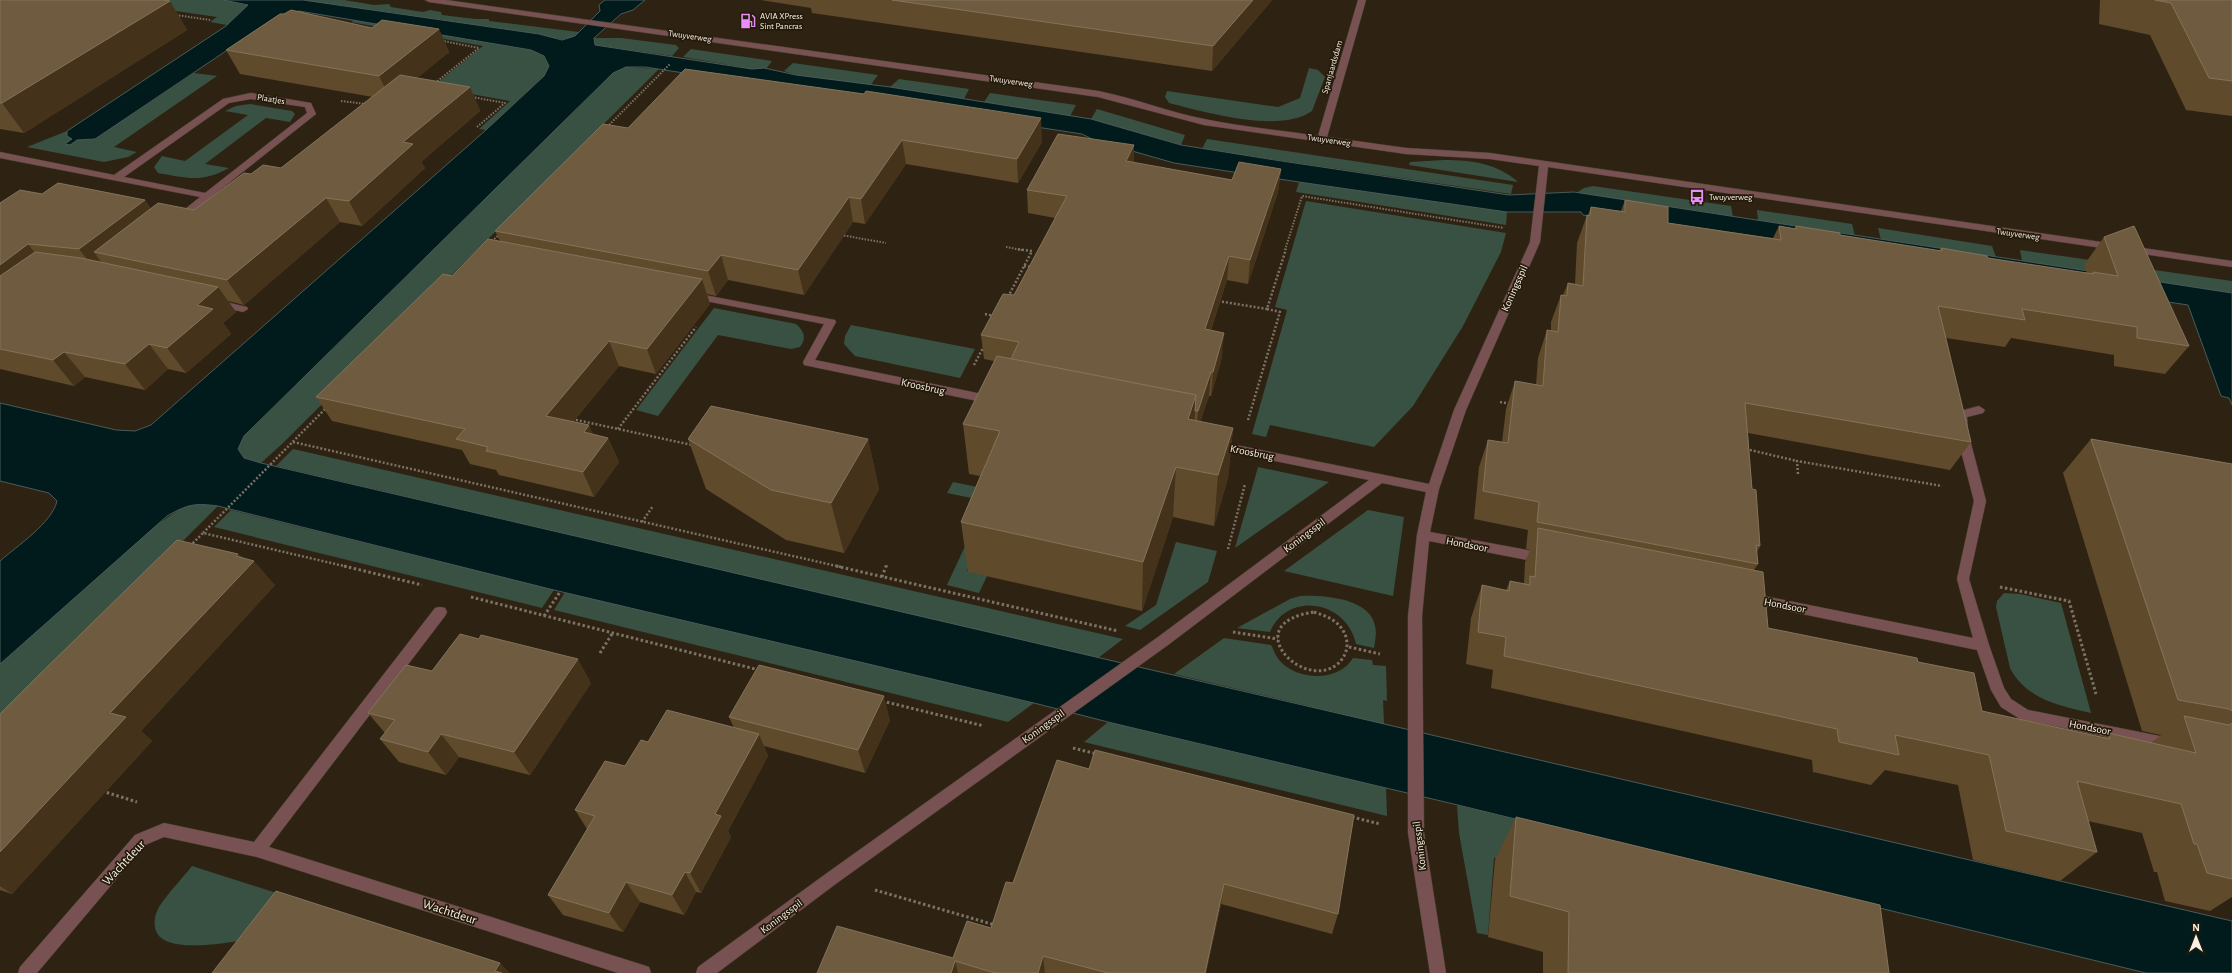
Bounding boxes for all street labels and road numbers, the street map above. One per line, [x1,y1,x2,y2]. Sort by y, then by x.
street label: Twuyverweg [668,29,713,44]
street label: Spanjaardsdam [1321,39,1344,95]
street label: Twuyverweg [989,74,1034,89]
street label: Plaatjes [256,93,285,106]
street label: Twuyverweg [1307,133,1352,148]
street label: Twuyverweg [1996,227,2041,242]
street label: Koningsspil [1499,263,1530,313]
street label: Kroosbrug [900,376,946,397]
street label: Kroosbrug [1229,443,1275,462]
street label: Koningsspil [1281,516,1327,555]
street label: Hondsoor [1445,535,1489,554]
street label: Hondsoor [1763,596,1807,615]
street label: Koningsspil [1020,707,1067,745]
street label: Hondsoor [2068,718,2112,737]
street label: Koningsspil [1411,821,1428,871]
street label: Wachtdeur [100,838,149,888]
street label: Koningsspil [758,897,804,936]
street label: Wachtdeur [421,898,479,928]

